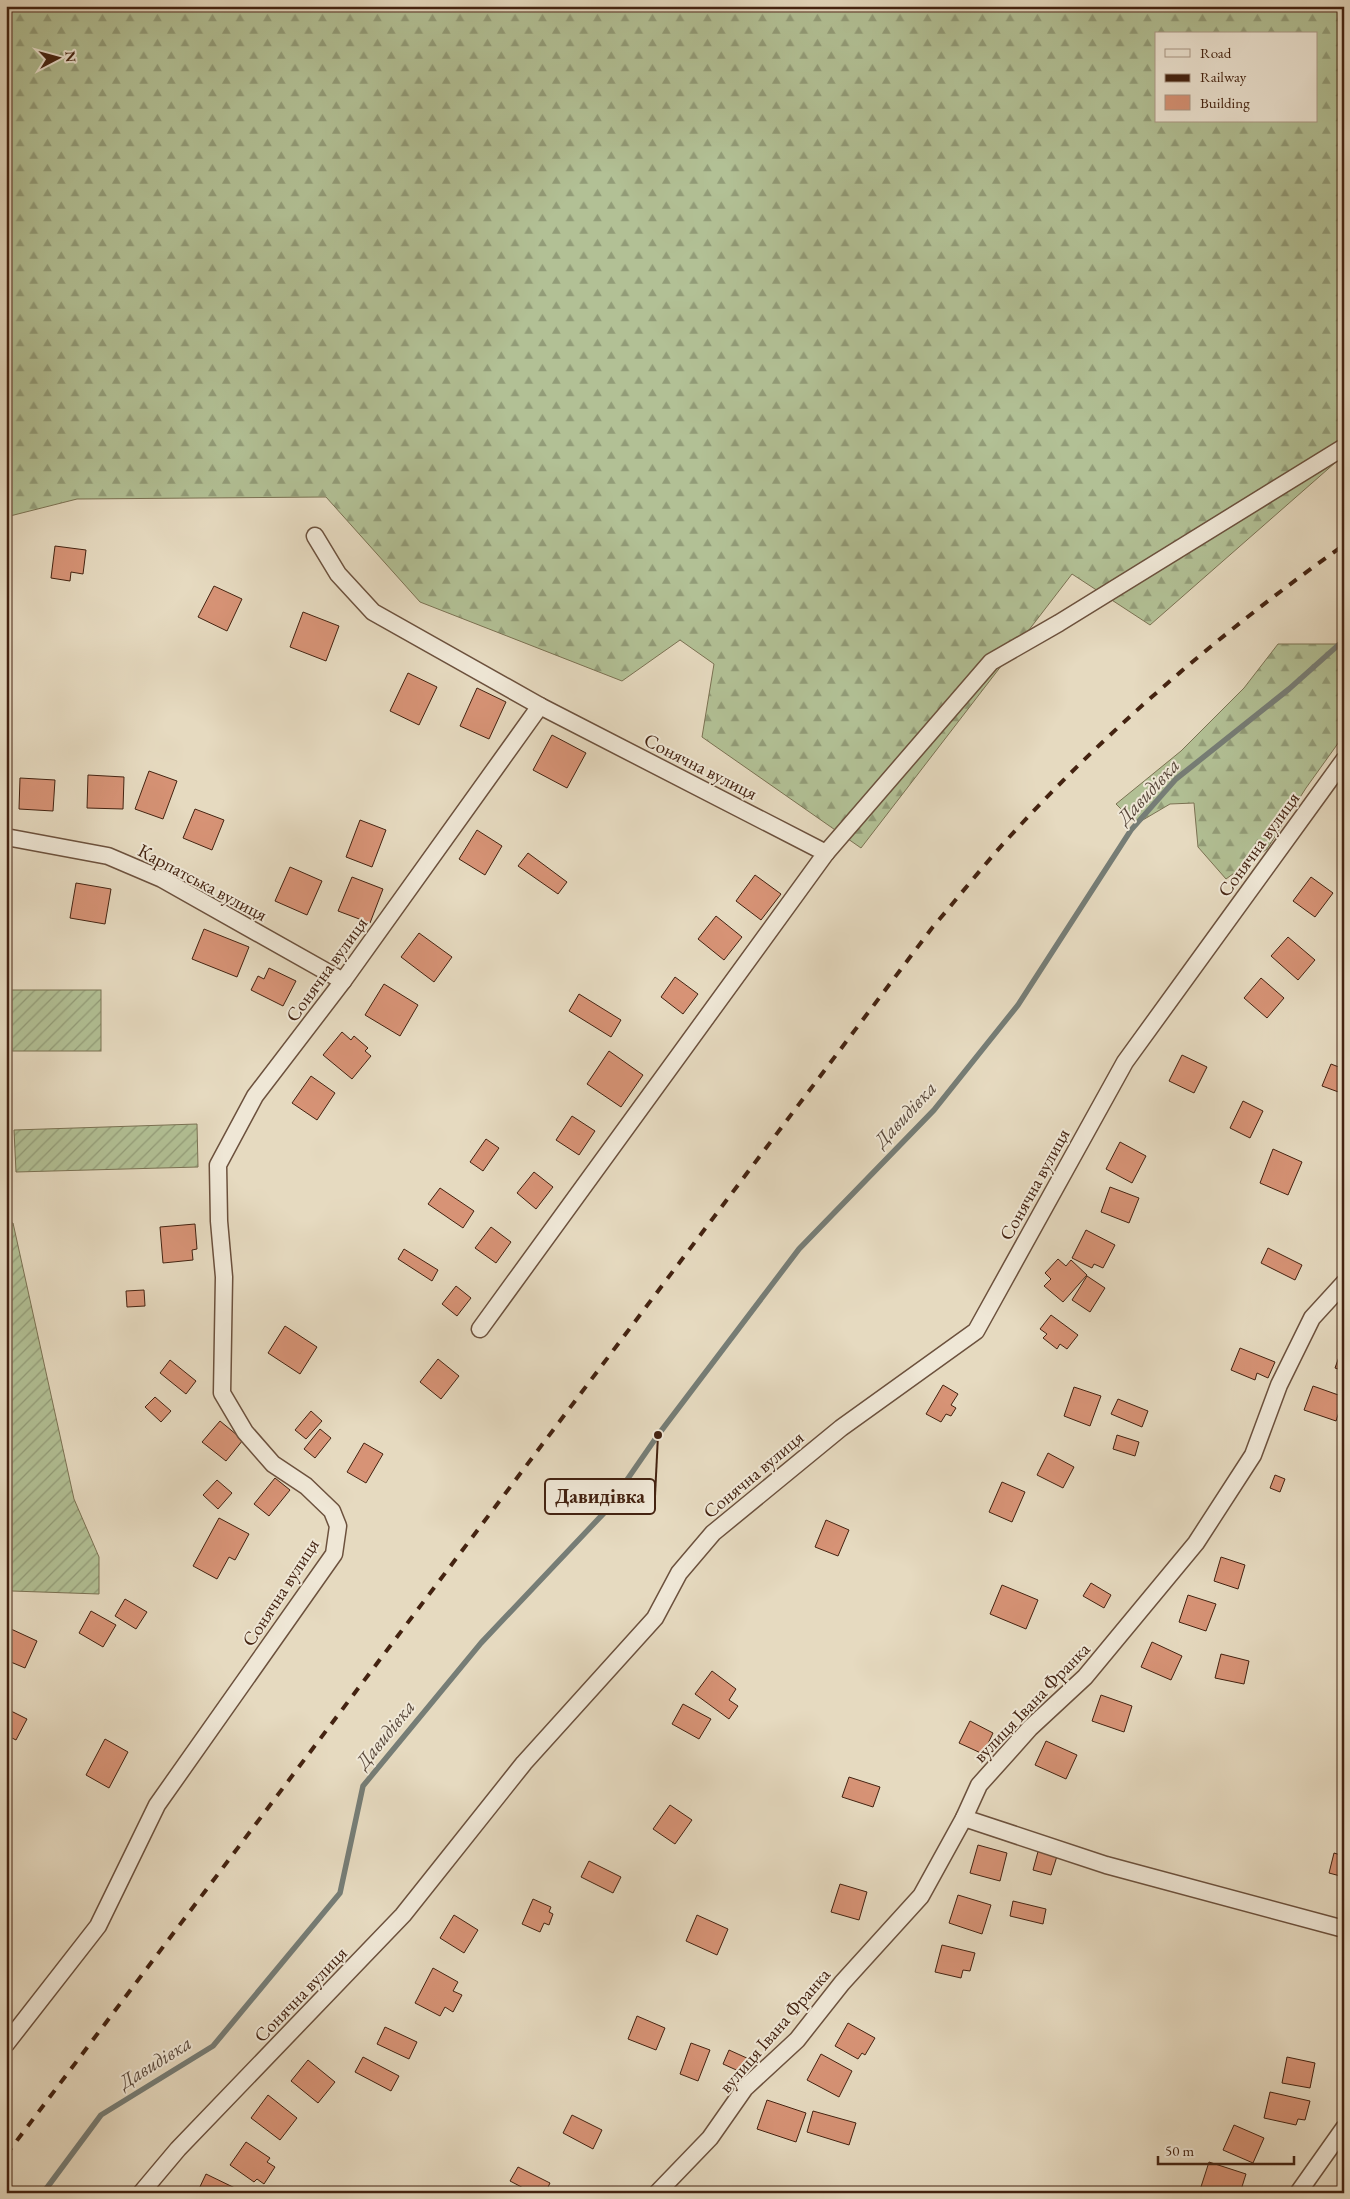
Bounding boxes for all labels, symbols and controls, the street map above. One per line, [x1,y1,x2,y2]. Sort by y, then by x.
north arrow [32,32,82,82]
legend [1155,32,1318,122]
text: Road [1200,43,1232,62]
text: N [61,50,81,64]
text: Railway [1200,67,1247,86]
text: Building [1200,93,1250,112]
street label: Сонячна вулиця [640,727,762,806]
water label: Давидівка [1109,752,1185,831]
street label: Сонячна вулиця [1212,786,1305,902]
street label: Карпатська вулиця [134,838,272,927]
street label: Сонячна вулиця [280,911,373,1027]
water label: Давидівка [866,1075,942,1154]
street label: Сонячна вулиця [993,1123,1076,1245]
street label: Сонячна вулиця [698,1425,809,1524]
callout: Давидівка [545,1479,655,1514]
text: Давидівка [555,1483,645,1509]
street label: Сонячна вулиця [236,1533,325,1651]
street label: вулиця Івана Франка [967,1637,1096,1768]
water label: Давидівка [348,1694,421,1775]
street label: Сонячна вулиця [248,1941,353,2048]
street label: вулиця Івана Франка [713,1962,836,2098]
water label: Давидівка [112,2029,196,2096]
scale bar [1158,2134,1294,2166]
text: 50 m [1165,2141,1194,2160]

